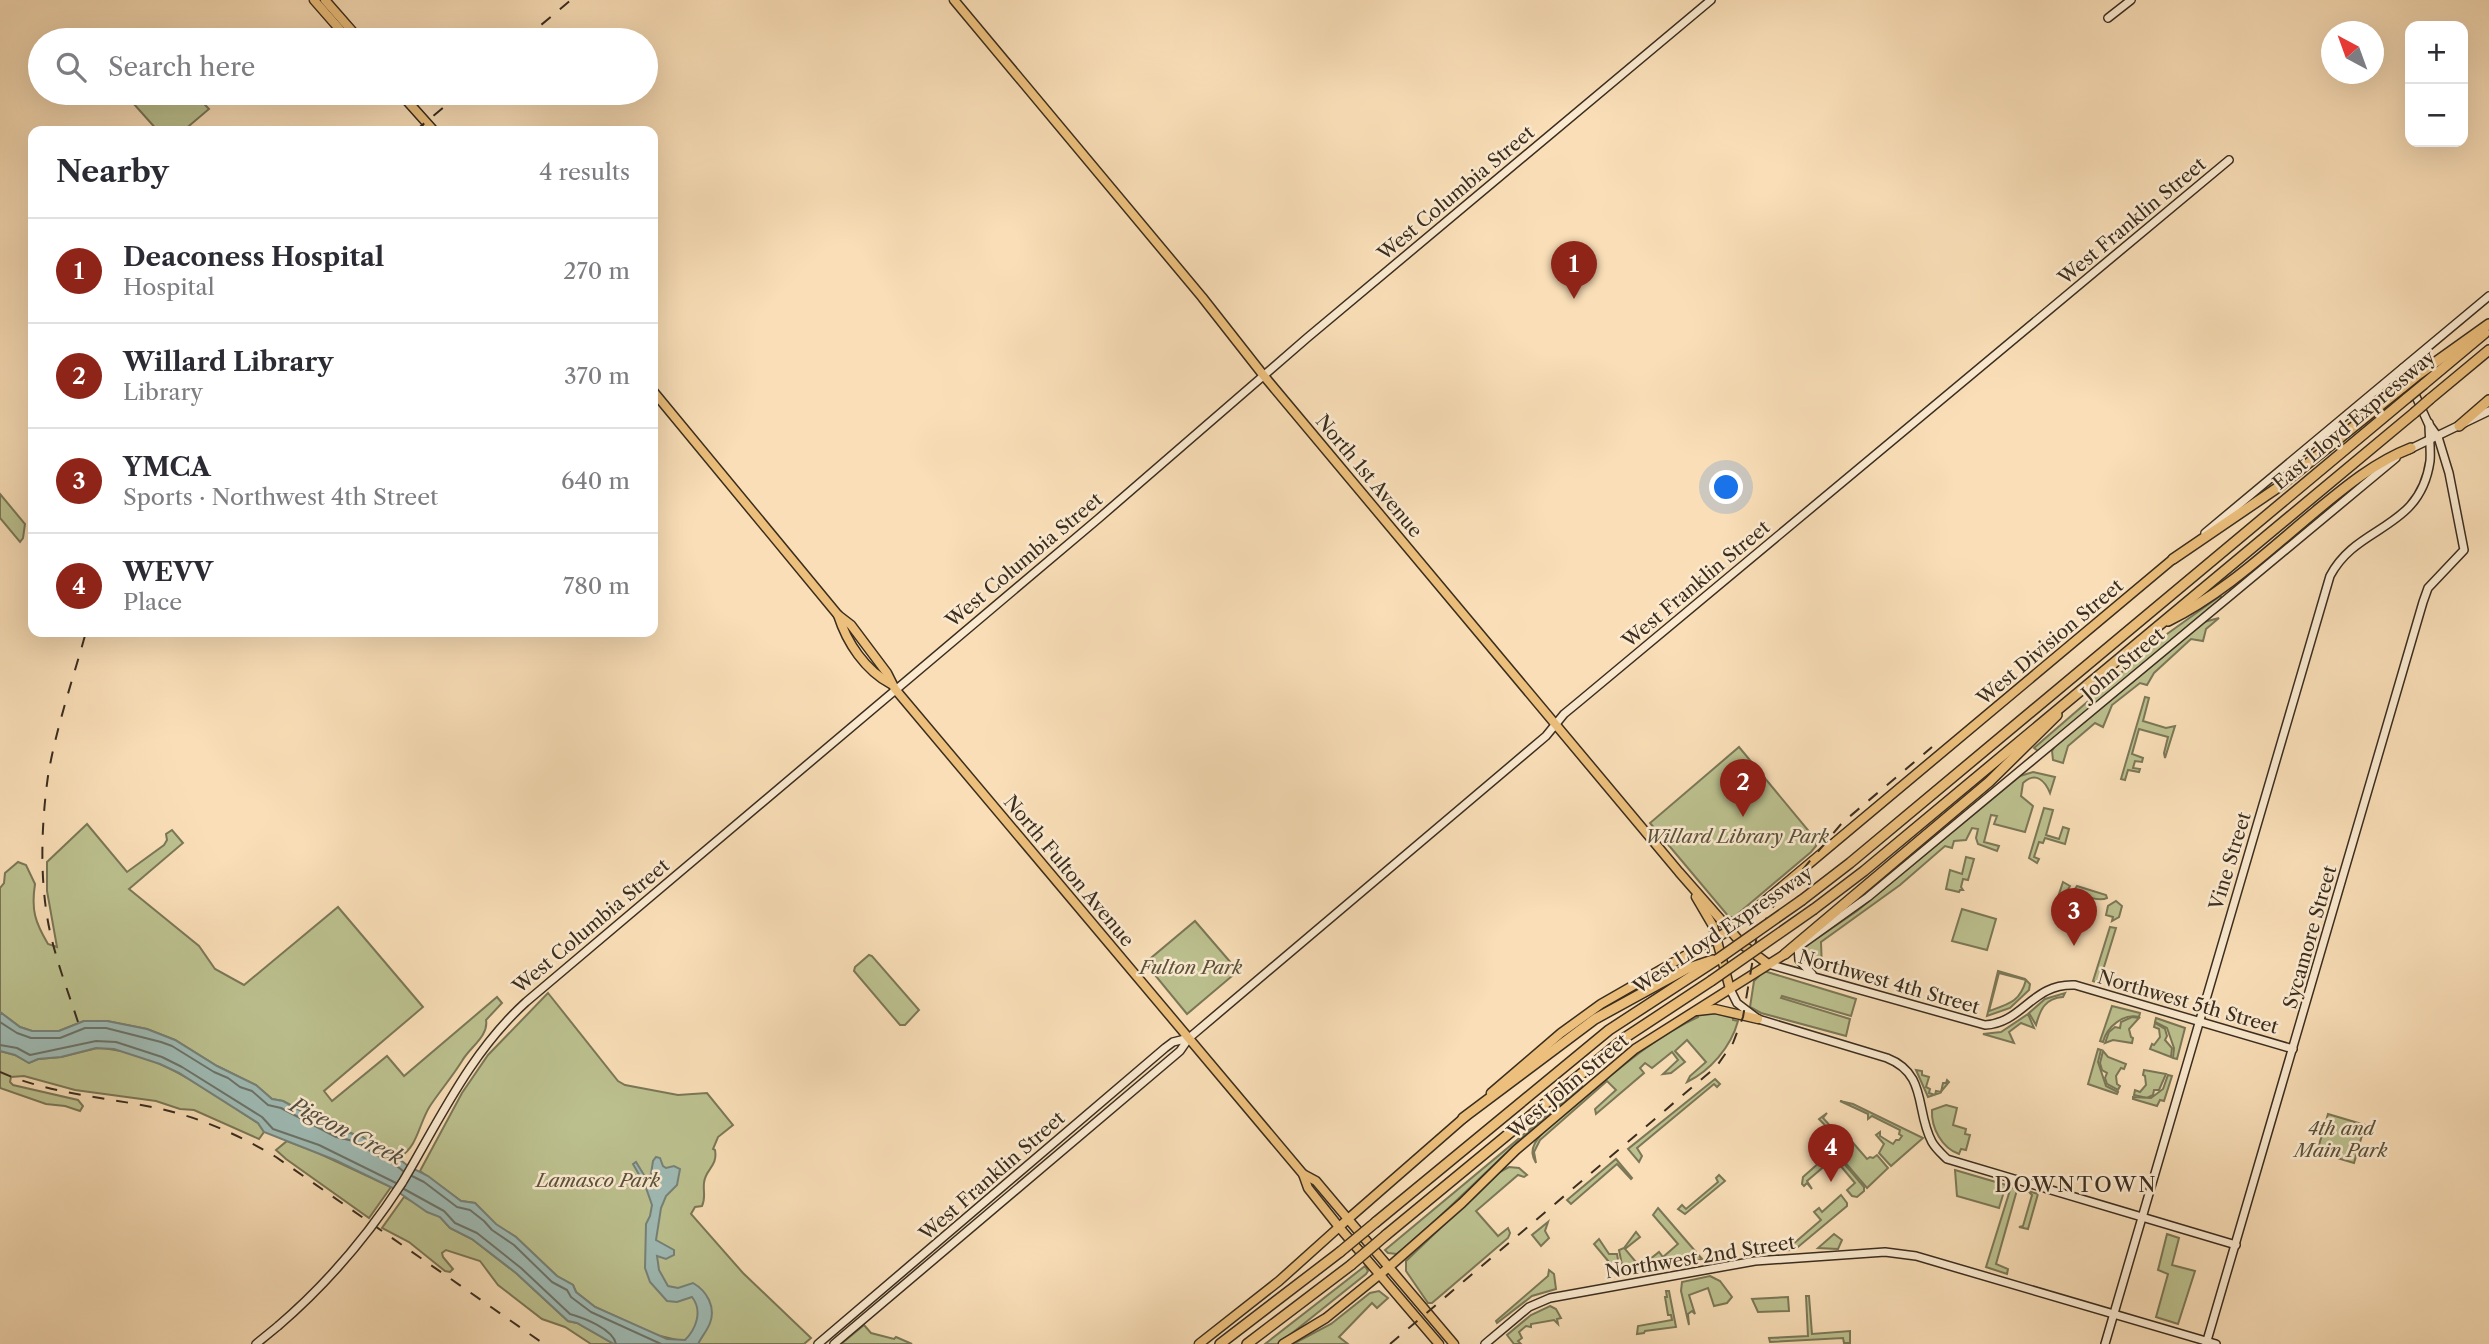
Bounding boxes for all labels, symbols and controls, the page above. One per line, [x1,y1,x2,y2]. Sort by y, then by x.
north arrow [2321,21,2384,84]
map controls [2405,21,2468,147]
button: + [2405,21,2468,84]
search box [28,28,658,105]
icon: search [52,48,90,86]
text: Search here [108,51,255,83]
button: − [2405,84,2468,147]
street label: West Columbia Street [1372,121,1539,266]
text: Nearby [56,153,169,190]
street label: West Franklin Street [2053,153,2211,290]
text: 4 results [539,158,630,186]
text: Deaconess Hospital [123,241,384,273]
pin: 1 [1551,241,1597,299]
text: 1 [74,257,84,285]
text: 270 m [563,257,630,285]
text: Hospital [123,273,215,301]
street label: East Lloyd Expressway [2268,345,2440,495]
text: Willard Library [123,346,333,378]
text: 2 [72,362,86,390]
text: 370 m [564,362,630,390]
text: Library [123,378,203,406]
street label: North 1st Avenue [1311,410,1427,542]
text: YMCA [123,451,210,483]
text: 3 [73,467,86,495]
text: 640 m [561,467,630,495]
your location [1709,470,1743,504]
text: Sports · Northwest 4th Street [123,483,438,511]
street label: West Columbia Street [940,488,1107,633]
street label: West Franklin Street [1617,516,1775,653]
text: WEVV [123,556,213,588]
text: 4 [72,572,86,600]
text: 780 m [563,572,630,600]
street label: West Division Street [1972,574,2128,710]
text: Place [123,588,182,616]
street label: John Street [2075,623,2169,707]
pin: 2 [1720,759,1766,817]
street label: North Fulton Avenue [999,791,1139,951]
street label: Vine Street [2204,809,2256,914]
park label: Willard Library Park [1645,825,1829,848]
street label: West Columbia Street [507,854,674,999]
street label: West Lloyd Expressway [1628,861,1818,999]
street label: Sycamore Street [2279,862,2342,1011]
pin: 3 [2051,888,2097,946]
street label: Northwest 4th Street [1796,945,1982,1019]
park label: Fulton Park [1138,956,1243,979]
street label: Northwest 5th Street [2095,965,2281,1039]
street label: West John Street [1502,1029,1633,1144]
water label: Pigeon Creek [284,1091,408,1170]
street label: West Franklin Street [914,1106,1070,1246]
park label: 4th and Main Park [2292,1117,2388,1162]
pin: 4 [1808,1124,1854,1182]
park label: Lamasco Park [534,1169,660,1192]
district label: DOWNTOWN [1994,1172,2158,1197]
street label: Northwest 2nd Street [1603,1231,1797,1283]

